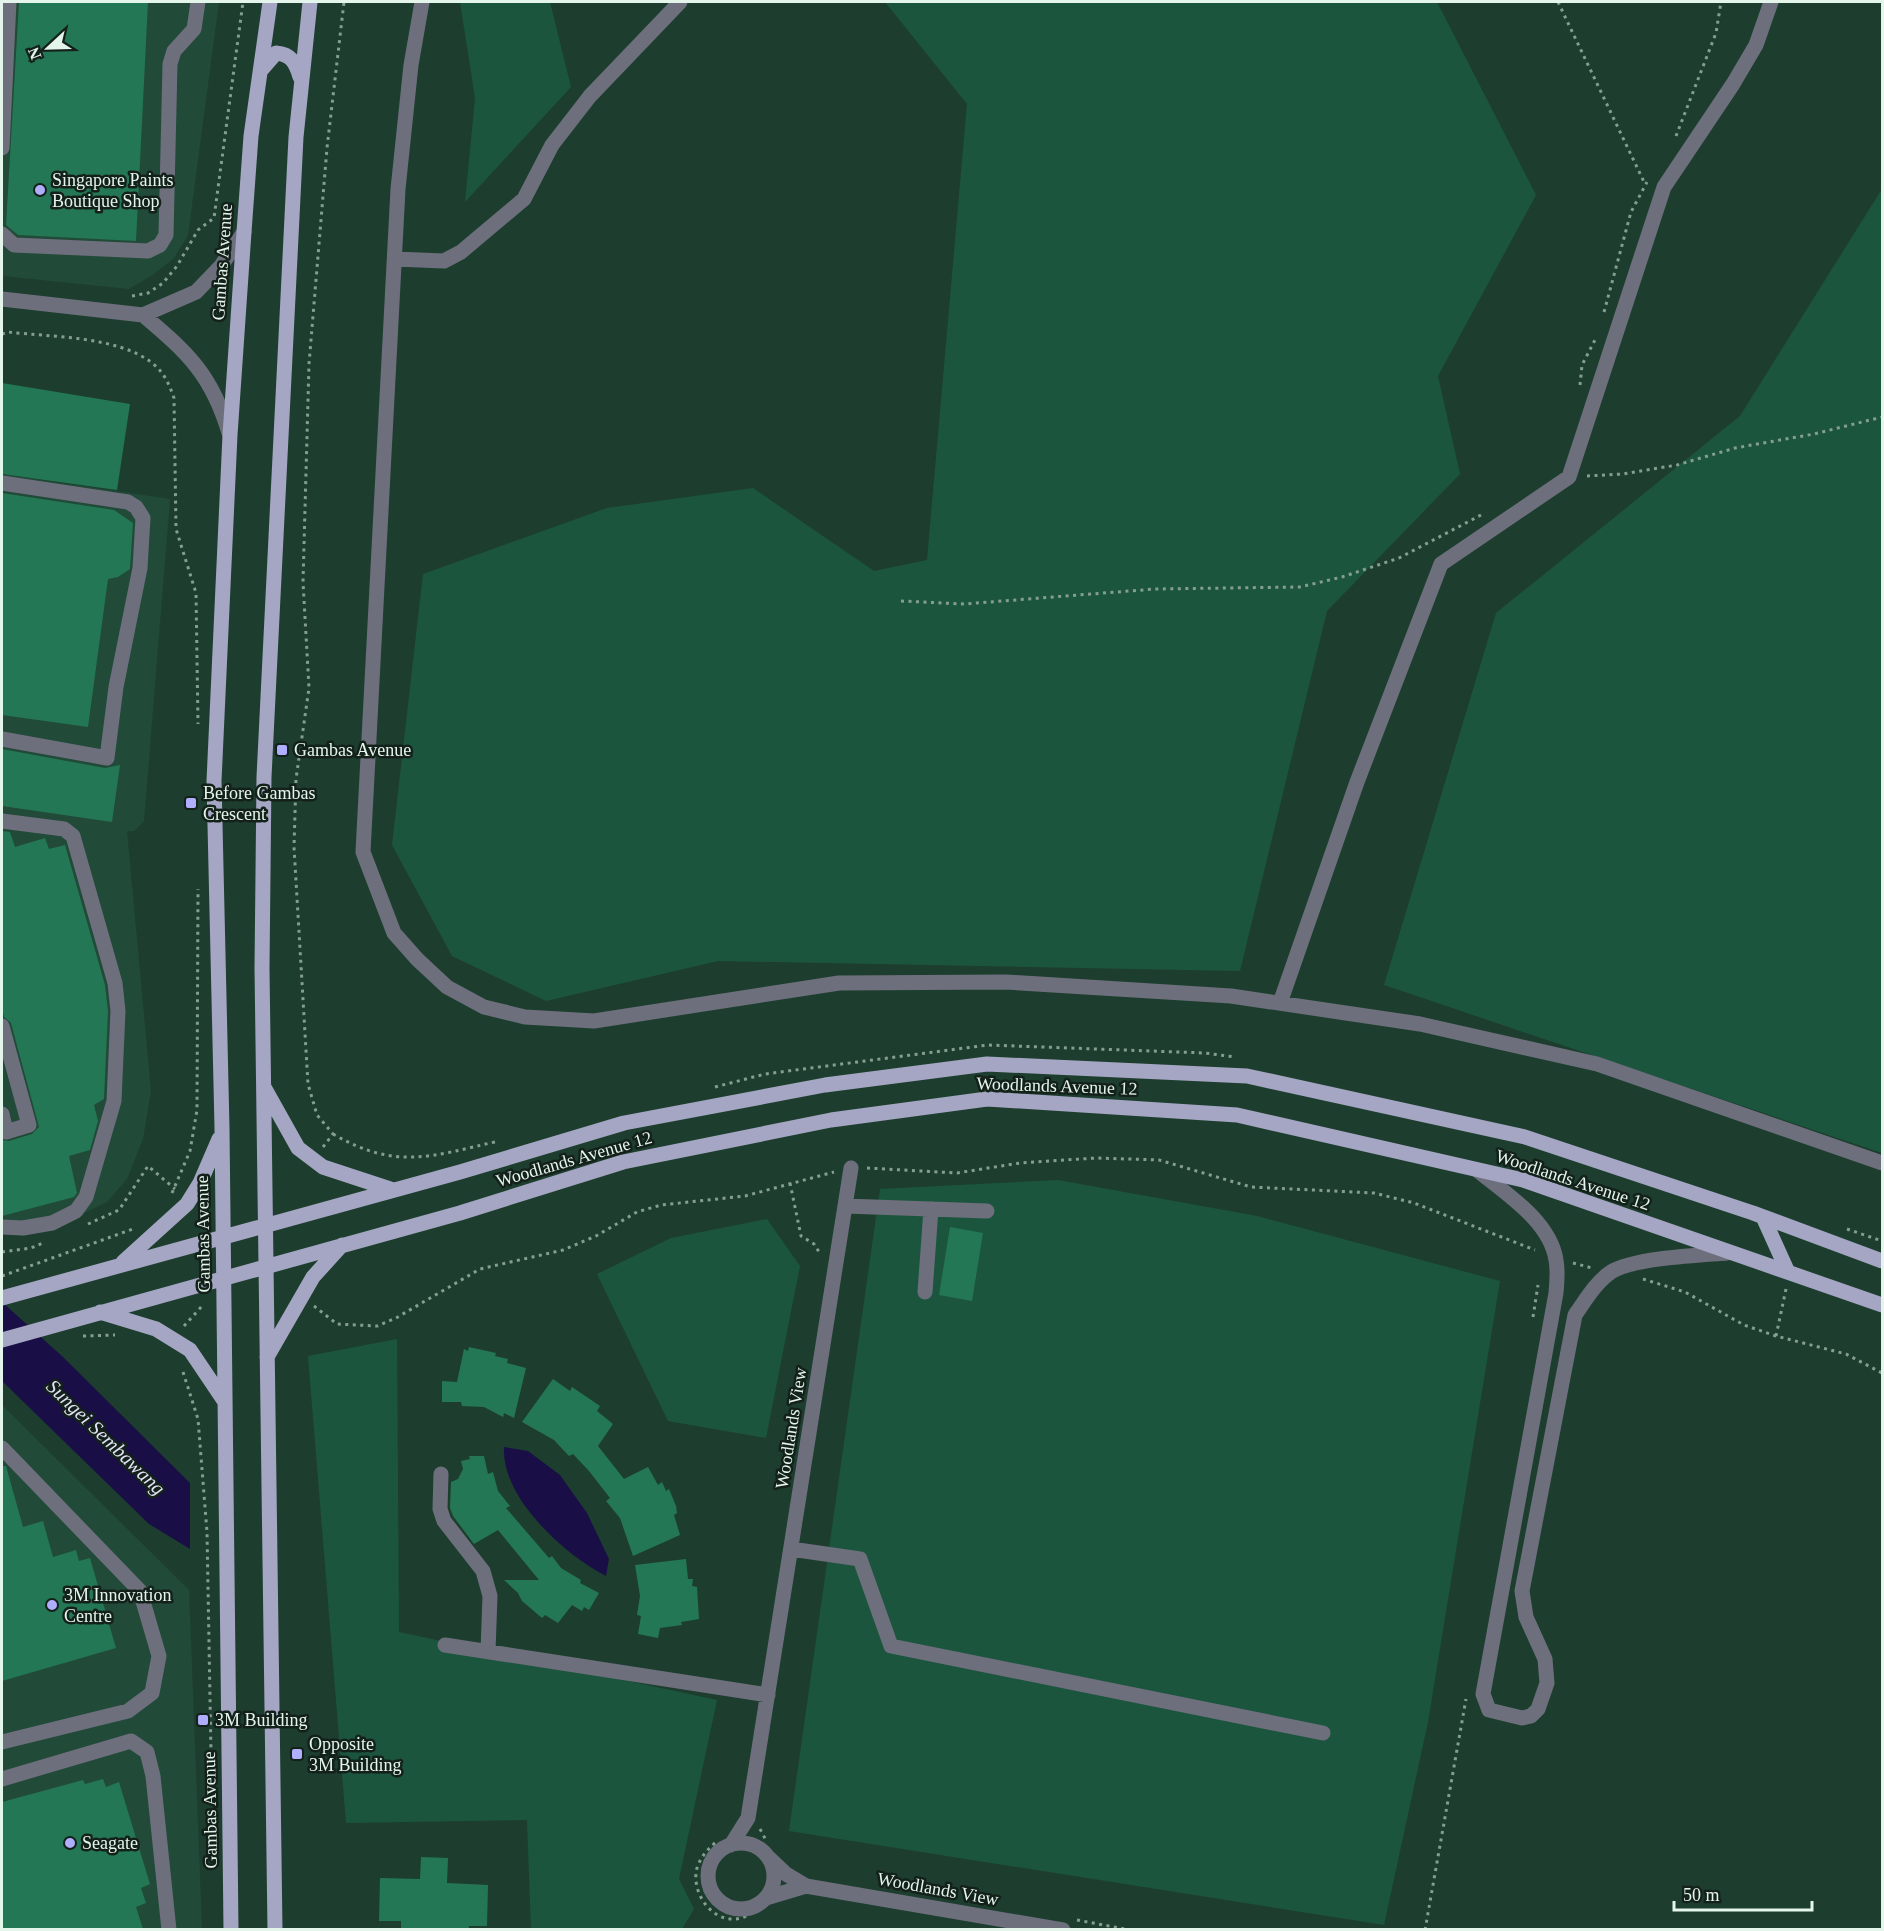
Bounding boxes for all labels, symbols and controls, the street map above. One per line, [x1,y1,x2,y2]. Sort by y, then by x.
north arrow [18,18,78,78]
text: N [24,44,45,62]
place label: Singapore Paints Boutique Shop [52,170,174,211]
marker: Singapore Paints Boutique Shop [33,183,47,197]
street label: Gambas Avenue [208,203,236,321]
place label: Gambas Avenue [294,740,411,760]
marker: Gambas Avenue [275,743,289,757]
place label: Before Gambas Crescent [203,783,315,824]
marker: Before Gambas Crescent [184,796,198,810]
street label: Woodlands Avenue 12 [976,1073,1138,1099]
street label: Woodlands Avenue 12 [494,1127,654,1191]
street label: Woodlands Avenue 12 [1493,1146,1653,1214]
street label: Gambas Avenue [192,1175,214,1293]
street label: Woodlands View [772,1366,810,1490]
water label: Sungei Sembawang [42,1375,170,1500]
place label: 3M Innovation Centre [64,1585,172,1626]
marker: 3M Innovation Centre [45,1598,59,1612]
place label: 3M Building [215,1710,308,1730]
marker: 3M Building [196,1713,210,1727]
place label: Opposite 3M Building [309,1734,402,1775]
marker: Opposite 3M Building [290,1747,304,1761]
street label: Gambas Avenue [199,1751,221,1869]
place label: Seagate [82,1833,138,1853]
marker: Seagate [63,1836,77,1850]
street label: Woodlands View [876,1869,1000,1909]
scale bar [1674,1874,1812,1912]
text: 50 m [1683,1885,1720,1905]

